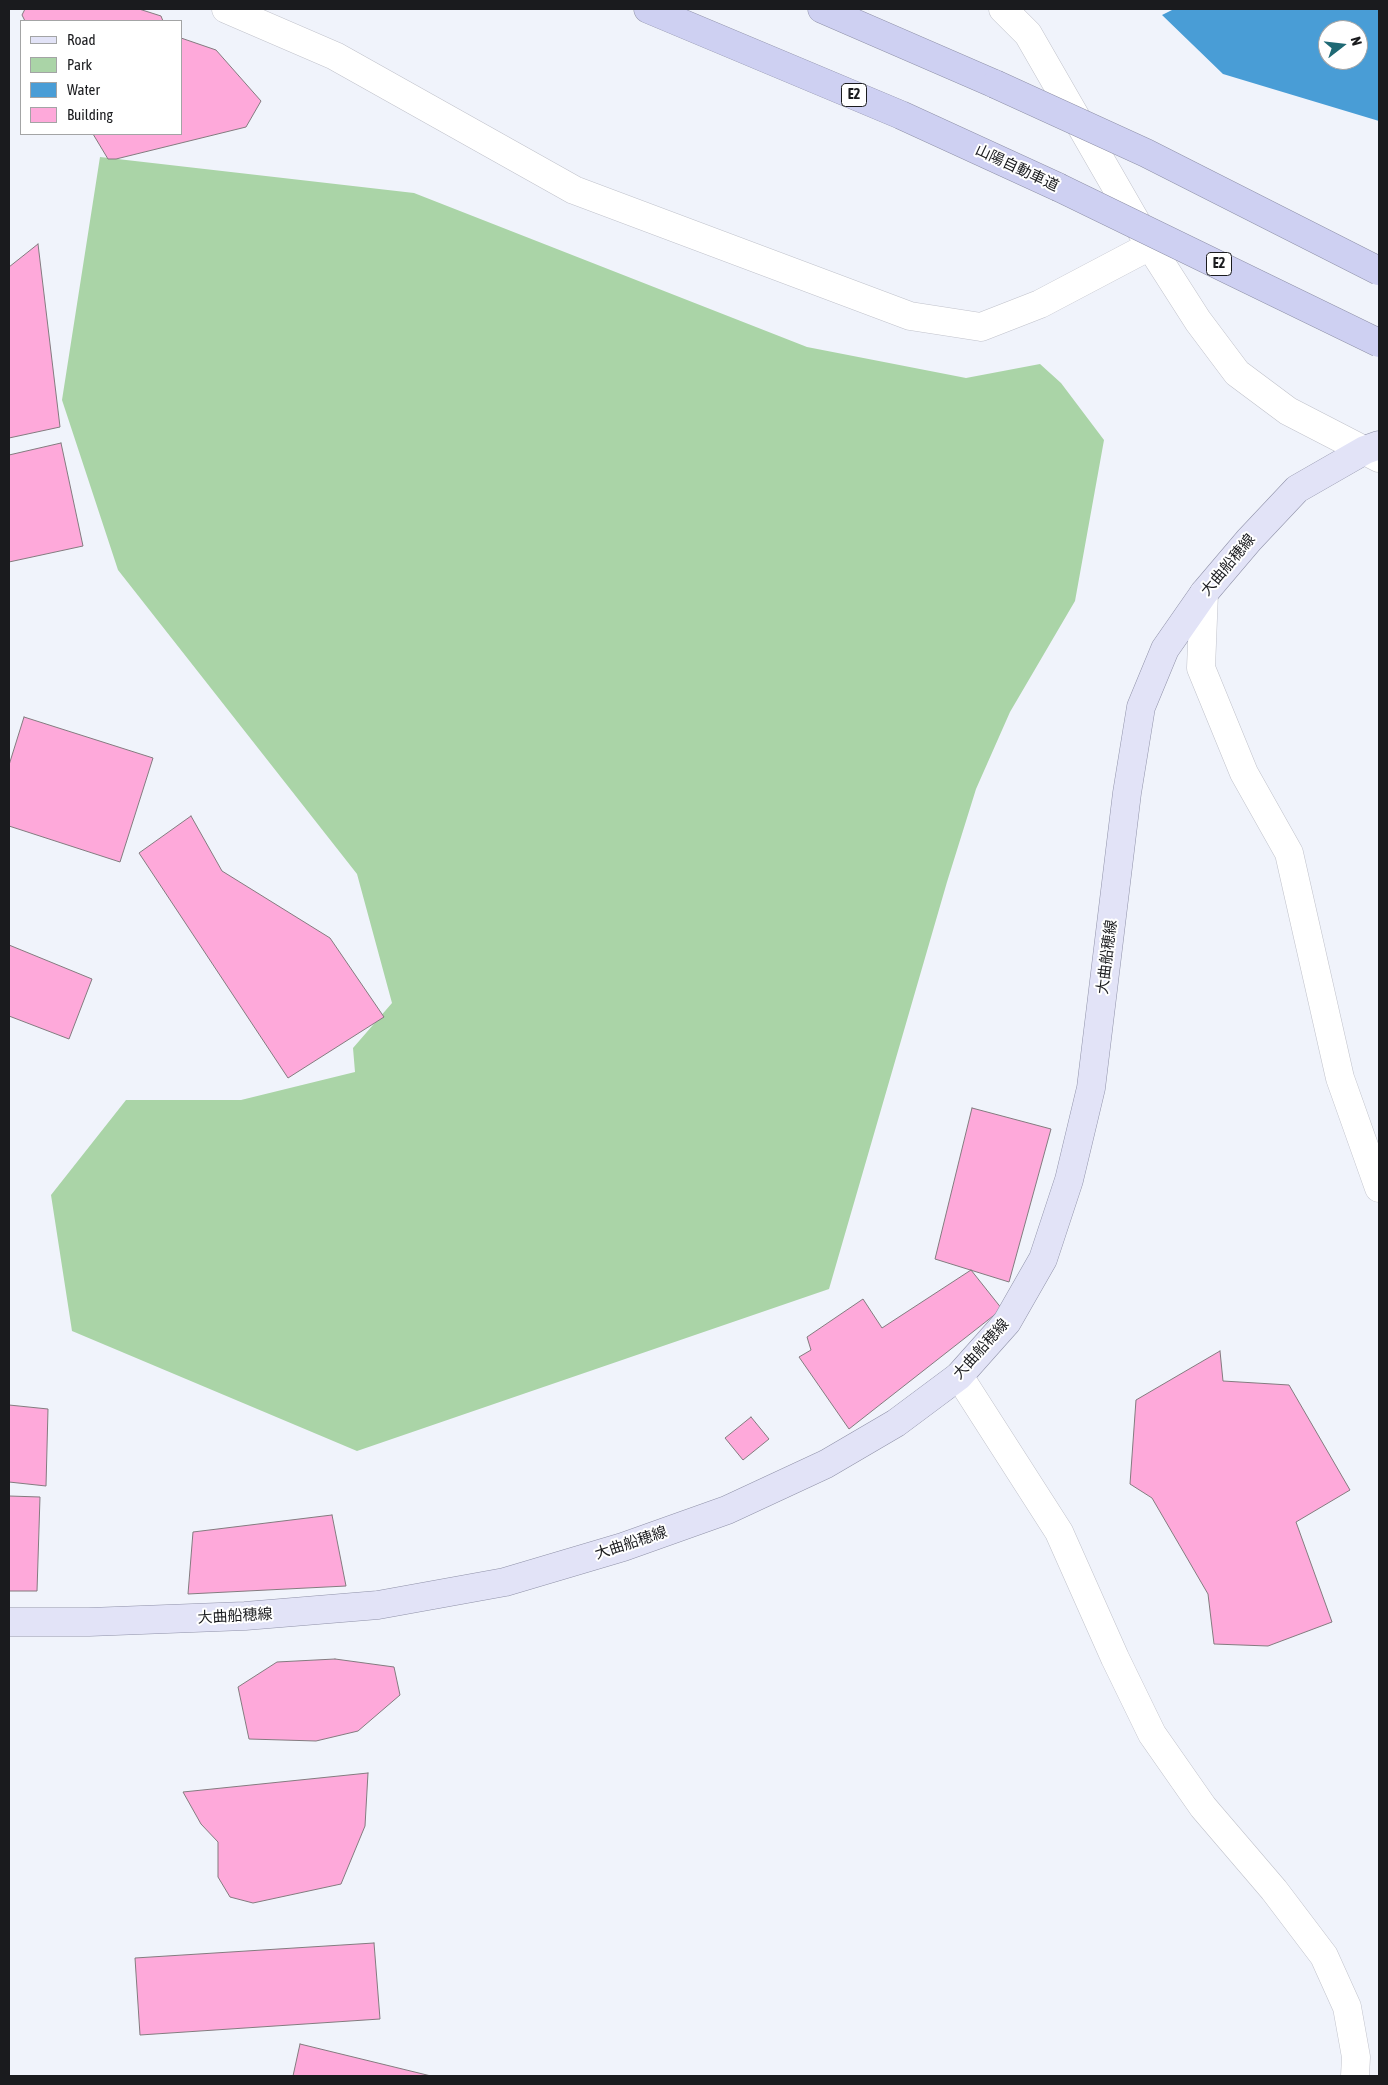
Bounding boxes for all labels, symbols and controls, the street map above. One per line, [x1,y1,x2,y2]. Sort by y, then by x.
legend [20,20,182,135]
north arrow [1318,20,1368,70]
text: Road [67,31,96,48]
text: N [1348,35,1365,47]
text: Park [67,56,92,73]
text: Water [67,81,100,98]
road number: E2 [842,84,866,106]
text: Building [67,106,113,123]
street label: 山陽自動車道 [972,141,1062,195]
road number: E2 [1206,252,1232,276]
street label: 大曲船穂線 [1197,530,1259,600]
street label: 大曲船穂線 [1093,919,1121,995]
street label: 大曲船穂線 [949,1315,1013,1383]
street label: 大曲船穂線 [593,1523,669,1563]
street label: 大曲船穂線 [197,1605,273,1627]

